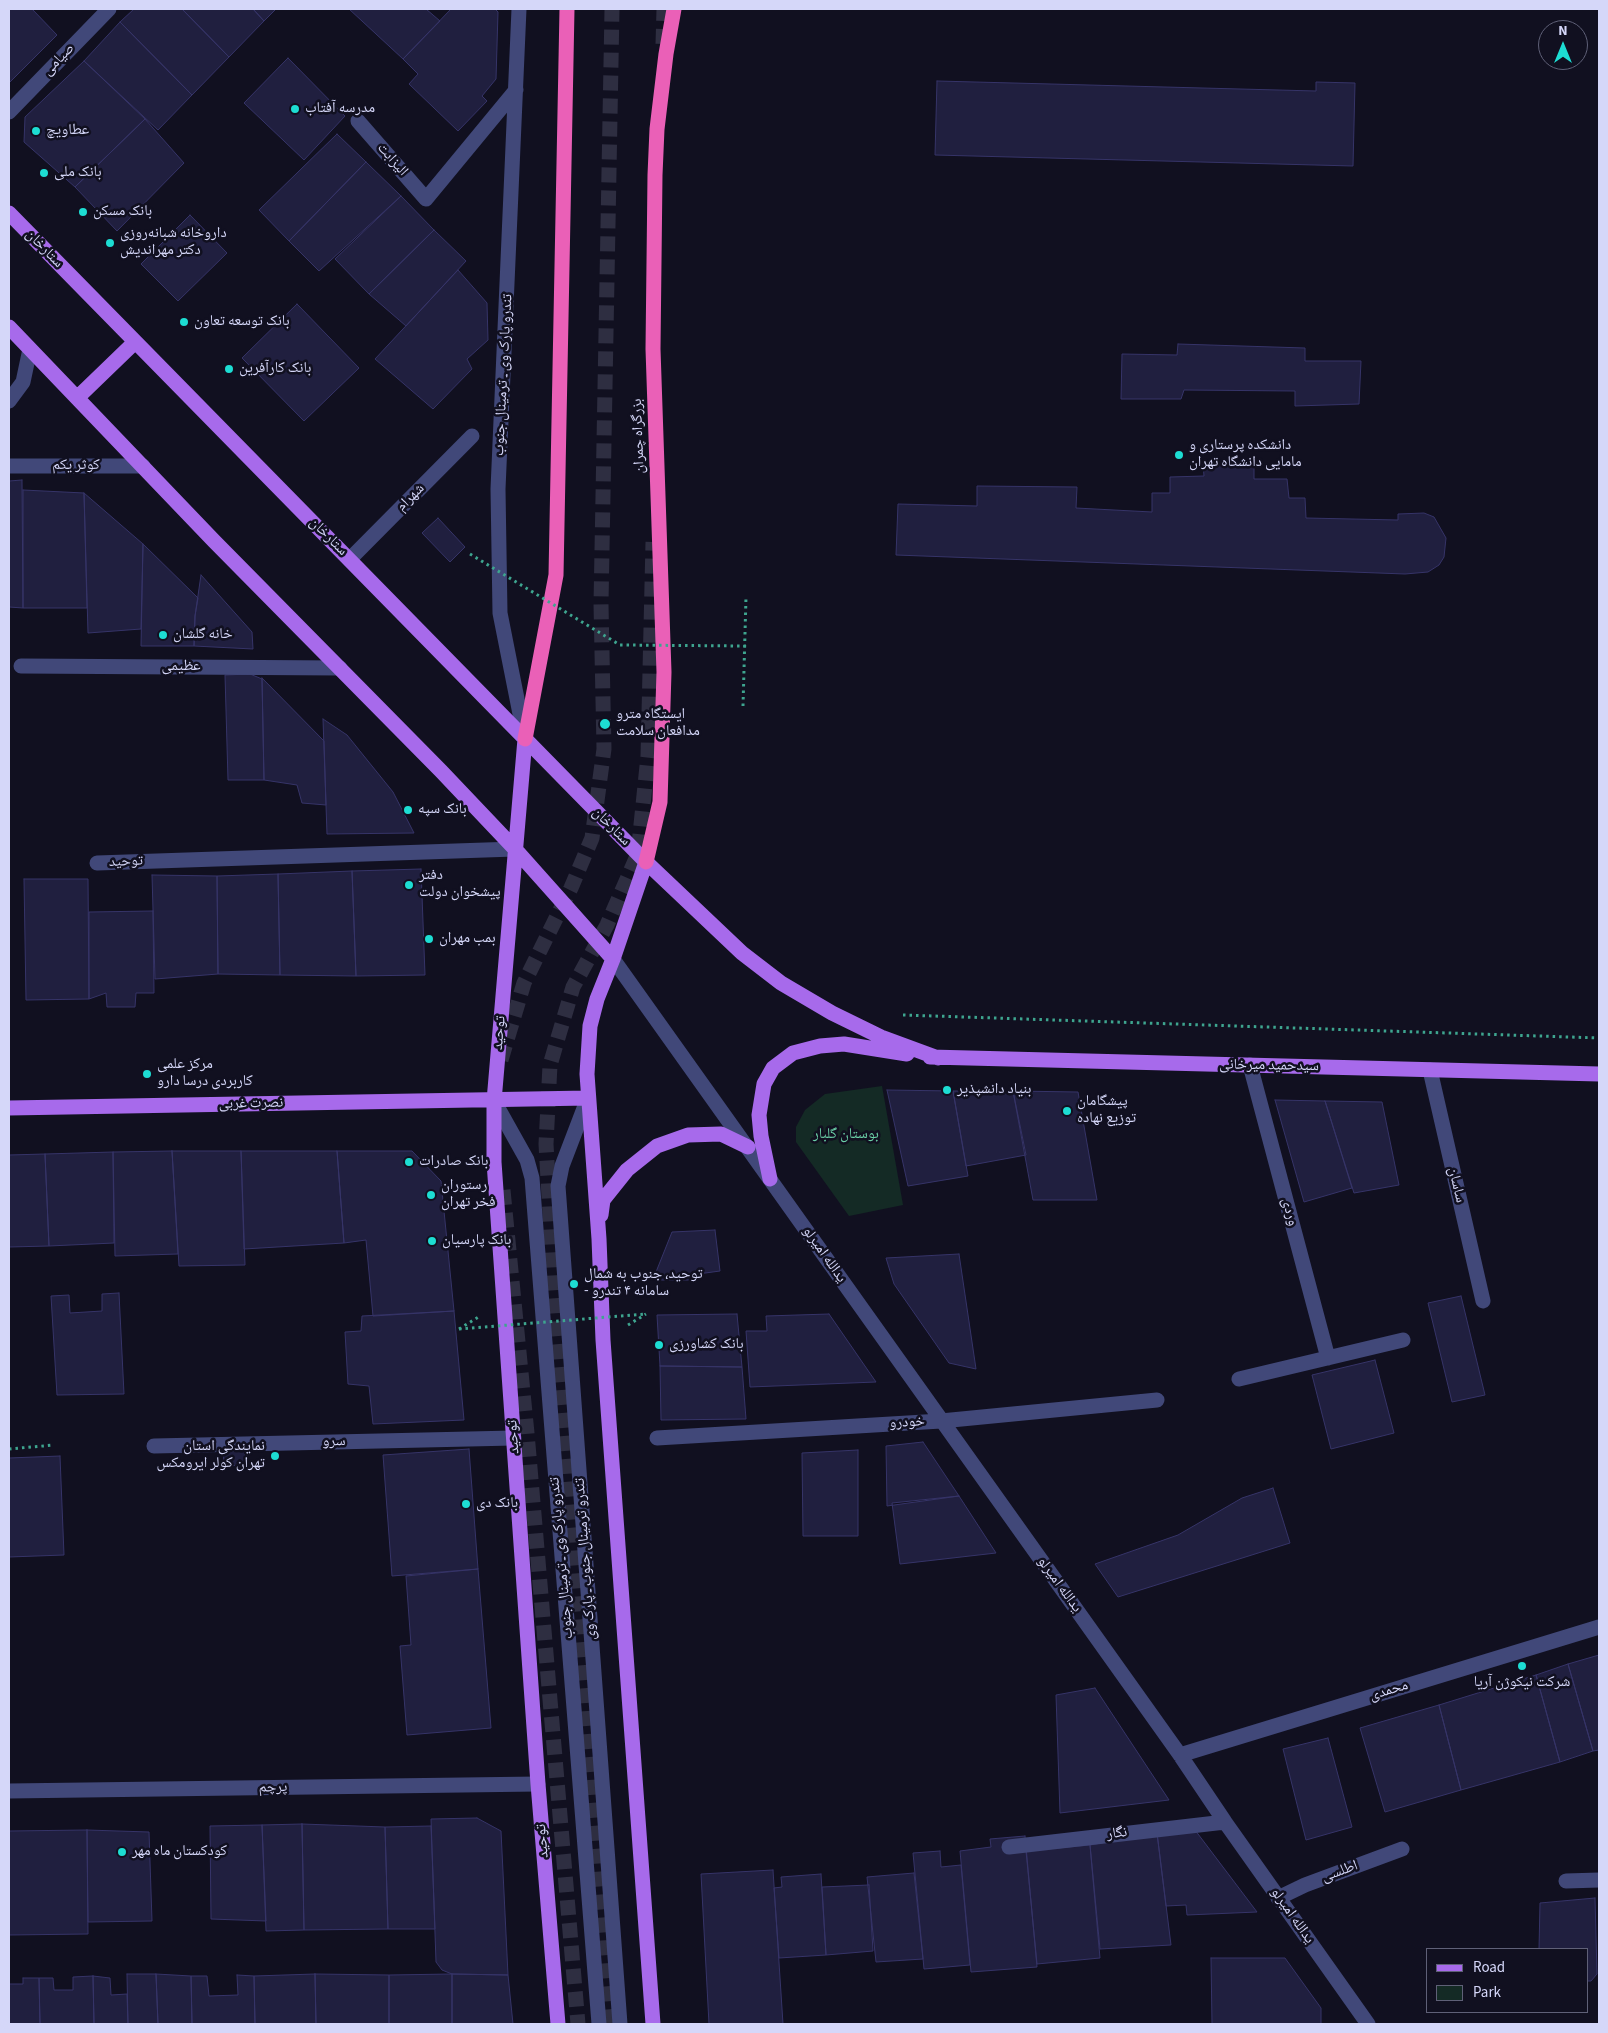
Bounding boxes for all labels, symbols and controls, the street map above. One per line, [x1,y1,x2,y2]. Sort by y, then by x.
north arrow [1538,20,1588,70]
text: N [1558,21,1568,41]
street label: صیامی [39,40,79,80]
place label: مدرسه آفتاب [305,100,375,118]
marker: مدرسه آفتاب [289,103,301,115]
place label: عطاویچ [46,122,89,140]
marker: عطاویچ [30,125,42,137]
street label: الیزابت [373,140,411,180]
place label: بانک ملی [54,164,102,182]
marker: بانک ملی [38,167,50,179]
place label: بانک مسکن [93,203,152,221]
marker: بانک مسکن [77,206,89,218]
place label: داروخانه شبانه‌روزی دکتر مهراندیش [120,225,227,260]
street label: ستارخان [21,226,67,272]
marker: داروخانه شبانه‌روزی دکتر مهراندیش [104,237,116,249]
street label: تندرو پارک وی ـ ترمینال جنوب [491,293,517,457]
place label: بانک توسعه تعاون [194,313,290,331]
marker: بانک توسعه تعاون [178,316,190,328]
place label: بانک کارآفرین [239,360,311,378]
marker: بانک کارآفرین [223,363,235,375]
street label: بزرگراه چمران [629,398,649,474]
place label: دانشکده پرستاری و مامایی دانشگاه تهران [1189,437,1302,472]
marker: دانشکده پرستاری و مامایی دانشگاه تهران [1173,449,1185,461]
street label: کوثر یکم [52,457,100,475]
street label: شهرام [393,480,429,516]
street label: ستارخان [305,514,351,560]
place label: خانه گلشان [173,626,233,644]
marker: خانه گلشان [157,629,169,641]
street label: عظیمی [162,658,200,676]
place label: ایستگاه مترو مدافعان سلامت [616,706,700,741]
marker: ایستگاه مترو مدافعان سلامت [598,717,612,731]
place label: بانک سپه [418,801,467,819]
marker: بانک سپه [402,804,414,816]
street label: ستارخان [588,804,634,850]
street label: توحید [109,852,143,872]
place label: دفتر پیشخوان دولت [419,867,501,902]
marker: دفتر پیشخوان دولت [403,879,415,891]
place label: بمب مهران [439,930,496,948]
marker: بمب مهران [423,933,435,945]
street label: توحید [490,1015,510,1051]
place label: مرکز علمی کاربردی درسا دارو [157,1056,253,1091]
street label: سیدحمید میرخانی [1219,1056,1319,1076]
marker: مرکز علمی کاربردی درسا دارو [141,1068,153,1080]
place label: بنیاد دانشپذیر [957,1081,1031,1099]
marker: بنیاد دانشپذیر [941,1084,953,1096]
place label: پیشگامان توزیع نهاده [1077,1093,1136,1128]
street label: نصرت غربی [219,1094,283,1114]
marker: پیشگامان توزیع نهاده [1061,1105,1073,1117]
park label: بوستان گلبار [813,1126,879,1144]
place label: بانک صادرات [419,1153,488,1171]
marker: بانک صادرات [403,1156,415,1168]
street label: ساسان [1443,1165,1469,1205]
place label: رستوران فخر تهران [441,1177,496,1212]
marker: رستوران فخر تهران [425,1189,437,1201]
street label: وردی [1277,1196,1301,1228]
street label: یدالله امیرلو [798,1223,850,1287]
place label: بانک پارسیان [442,1232,511,1250]
marker: بانک پارسیان [426,1235,438,1247]
place label: توحید، جنوب به شمال - سامانه ۴ تندرو [584,1266,703,1301]
marker: توحید، جنوب به شمال - سامانه ۴ تندرو [568,1278,580,1290]
place label: بانک کشاورزی [669,1336,744,1354]
marker: بانک کشاورزی [653,1339,665,1351]
street label: خودرو [889,1413,925,1433]
street label: توحید [504,1419,524,1455]
street label: سرو [322,1433,346,1451]
place label: نمایندگی استان تهران کولر ایرومکس [156,1438,265,1473]
marker: نمایندگی استان تهران کولر ایرومکس [269,1450,281,1462]
street label: تندرو پارک وی ـ ترمینال جنوب [546,1476,578,1640]
street label: تندرو ترمینال جنوب ـ پارک وی [571,1477,601,1641]
place label: بانک دی [476,1495,518,1513]
marker: بانک دی [460,1498,472,1510]
street label: یدالله امیرلو [1033,1554,1085,1616]
marker: شرکت نیکوژن آریا [1516,1660,1528,1672]
place label: شرکت نیکوژن آریا [1474,1674,1570,1692]
street label: محمدی [1368,1677,1410,1705]
street label: پرچم [259,1779,287,1797]
street label: توحید [533,1823,553,1859]
street label: نگار [1106,1824,1128,1844]
place label: کودکستان ماه مهر [132,1843,227,1861]
marker: کودکستان ماه مهر [116,1846,128,1858]
street label: اطلسی [1319,1857,1361,1887]
street label: یدالله امیرلو [1266,1884,1318,1948]
legend [1426,1948,1588,2013]
text: Road [1473,1957,1505,1978]
text: Park [1473,1982,1501,2003]

